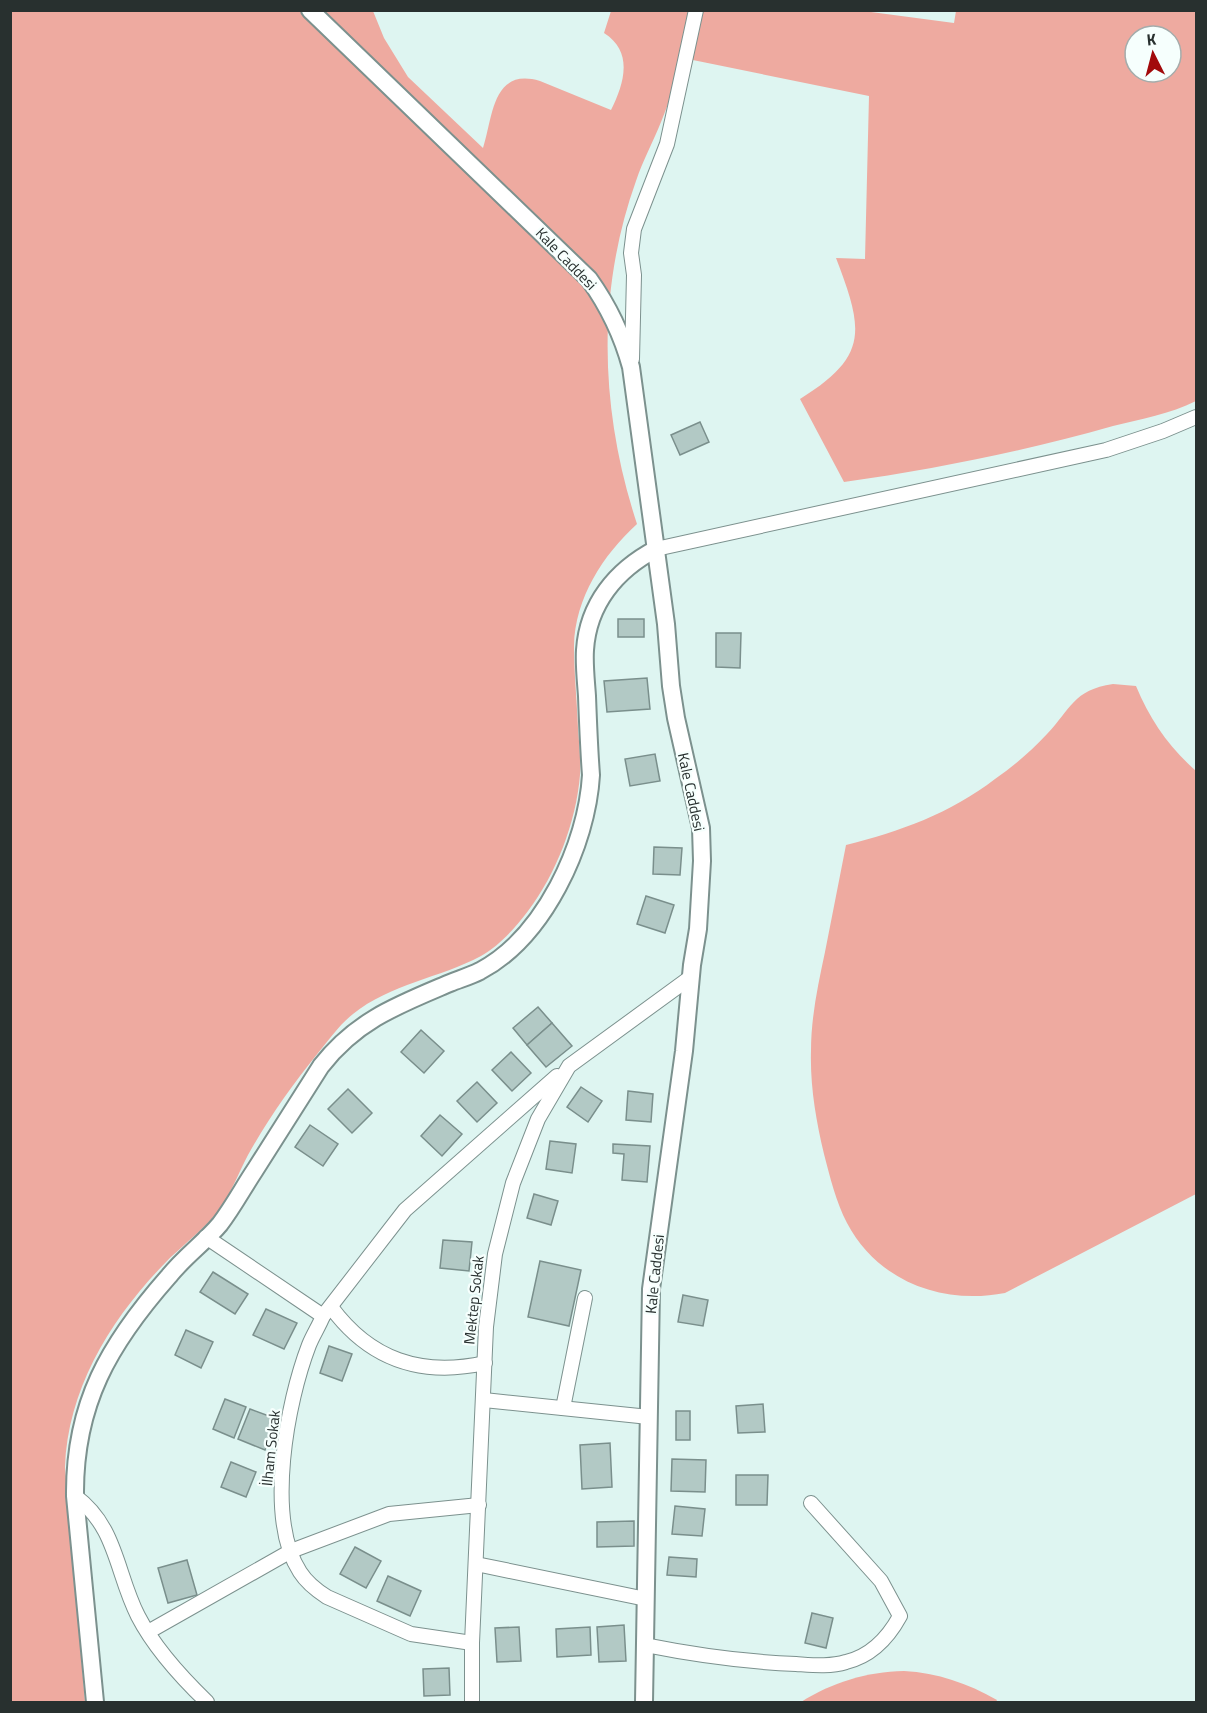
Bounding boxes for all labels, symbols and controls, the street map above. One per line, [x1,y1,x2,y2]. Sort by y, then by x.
north arrow [1123,24,1183,84]
text: K [1145,27,1158,52]
street label: Kale Caddesi [530,222,602,295]
street label: Kale Caddesi [672,750,711,833]
street label: Kale Caddesi [639,1233,670,1315]
street label: Mektep Sokak [457,1254,490,1346]
street label: İlham Sokak [255,1409,286,1487]

